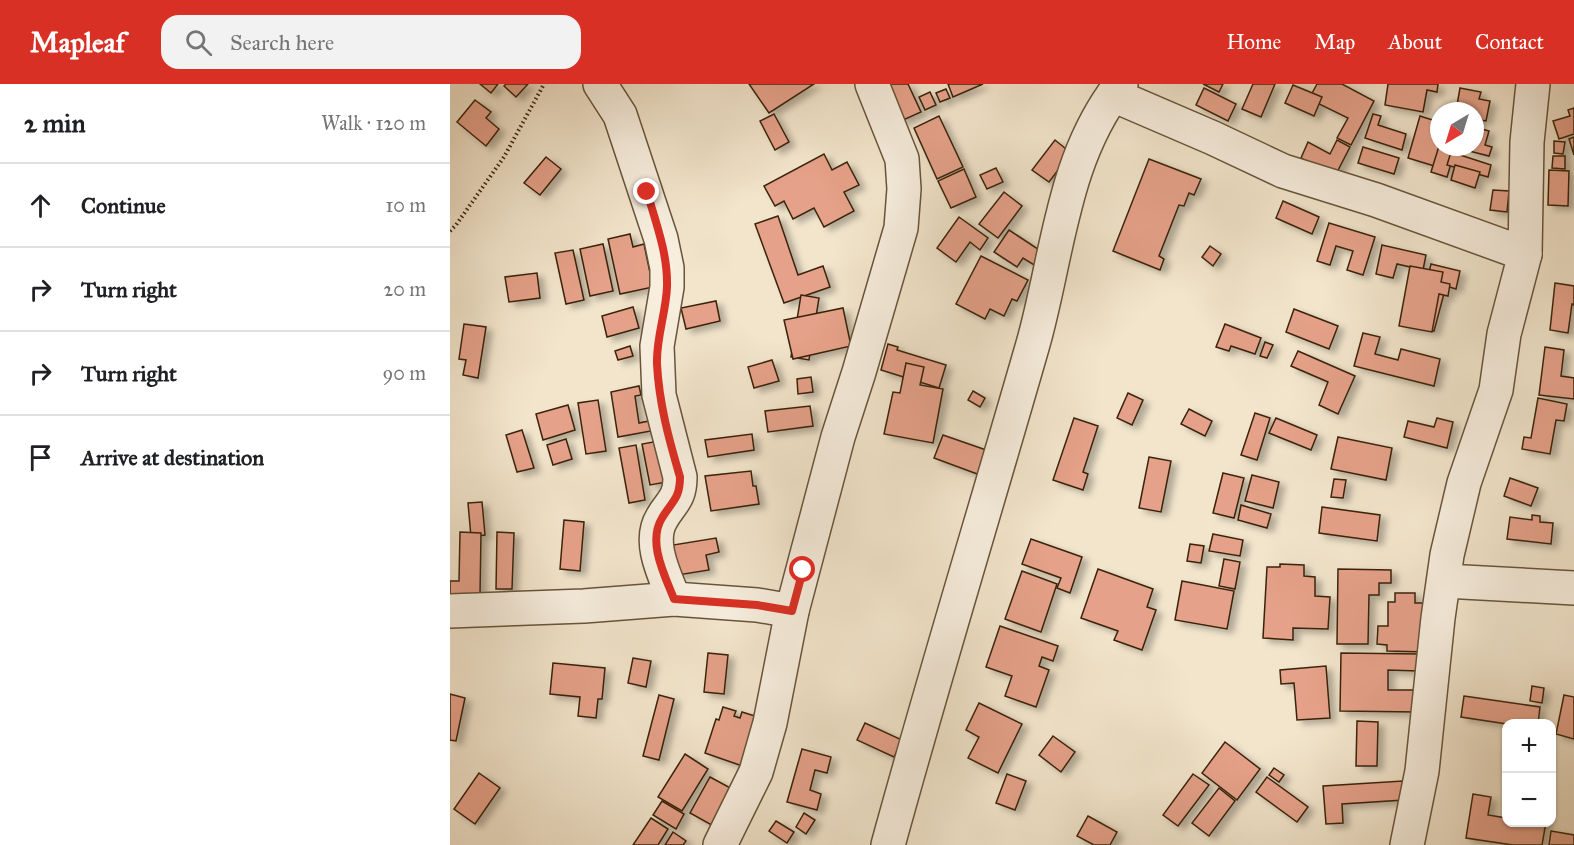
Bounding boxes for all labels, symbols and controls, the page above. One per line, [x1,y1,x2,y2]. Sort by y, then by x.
search box [161,15,581,69]
text: Mapleaf [30,25,125,60]
icon: search [182,26,215,59]
text: Search here [230,29,334,56]
text: Home [1226,29,1281,55]
text: Map [1314,29,1355,55]
text: About [1388,29,1442,55]
text: Contact [1475,29,1544,55]
north arrow [1430,102,1484,156]
text: 2 min [24,107,85,139]
text: Walk · 120 m [321,111,426,135]
route end [633,178,659,204]
icon: ahead [24,189,57,222]
text: Continue [81,192,166,219]
text: 10 m [385,193,426,217]
icon: right [24,273,57,306]
text: Turn right [81,276,177,303]
text: 20 m [383,277,426,301]
icon: right [24,357,57,390]
text: Turn right [81,360,177,387]
text: 90 m [383,361,426,385]
icon: arrive [24,441,57,474]
text: Arrive at destination [81,444,264,471]
route start [789,556,815,582]
map controls [1502,719,1556,827]
button: + [1502,719,1556,773]
button: − [1502,773,1556,827]

